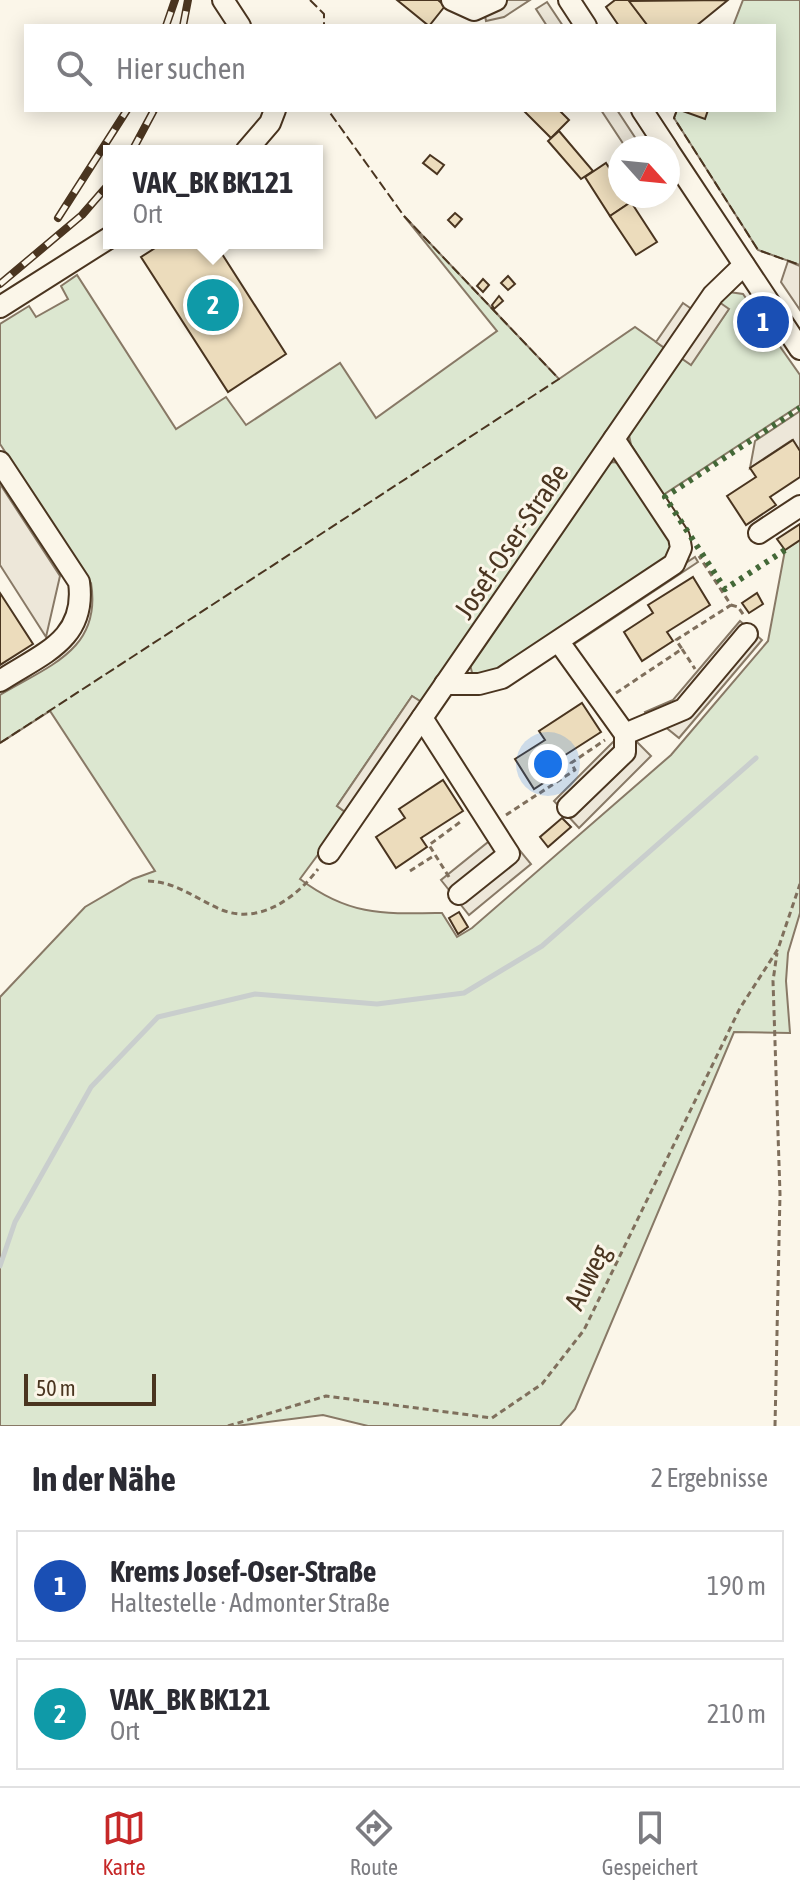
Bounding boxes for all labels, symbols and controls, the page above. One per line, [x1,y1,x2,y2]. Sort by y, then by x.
search box [24,24,776,112]
icon: search [52,46,96,90]
text: Hier suchen [116,51,246,85]
north arrow [608,136,680,208]
popup [103,145,323,249]
text: VAK_BK BK121 [133,165,293,199]
text: Ort [133,199,163,229]
pin: 2 [187,275,239,335]
pin: 1 [737,292,789,352]
street label: Josef-Oser-Straße [447,457,575,625]
your location [528,744,568,784]
street label: Auweg [558,1239,616,1315]
scale bar [24,1370,156,1406]
text: 50 m [36,1375,76,1401]
text: In der Nähe [32,1459,176,1498]
text: 2 Ergebnisse [651,1463,768,1493]
text: Krems Josef-Oser-Straße [110,1554,376,1588]
text: 1 [54,1571,66,1601]
text: 190 m [707,1571,766,1601]
text: Haltestelle · Admonter Straße [110,1588,390,1618]
text: VAK_BK BK121 [110,1682,271,1716]
text: 2 [54,1699,66,1729]
text: 210 m [707,1699,766,1729]
text: Ort [110,1716,140,1746]
tab: Karte [102,1806,146,1880]
tab: Route [350,1806,398,1880]
tab: Gespeichert [602,1806,698,1880]

